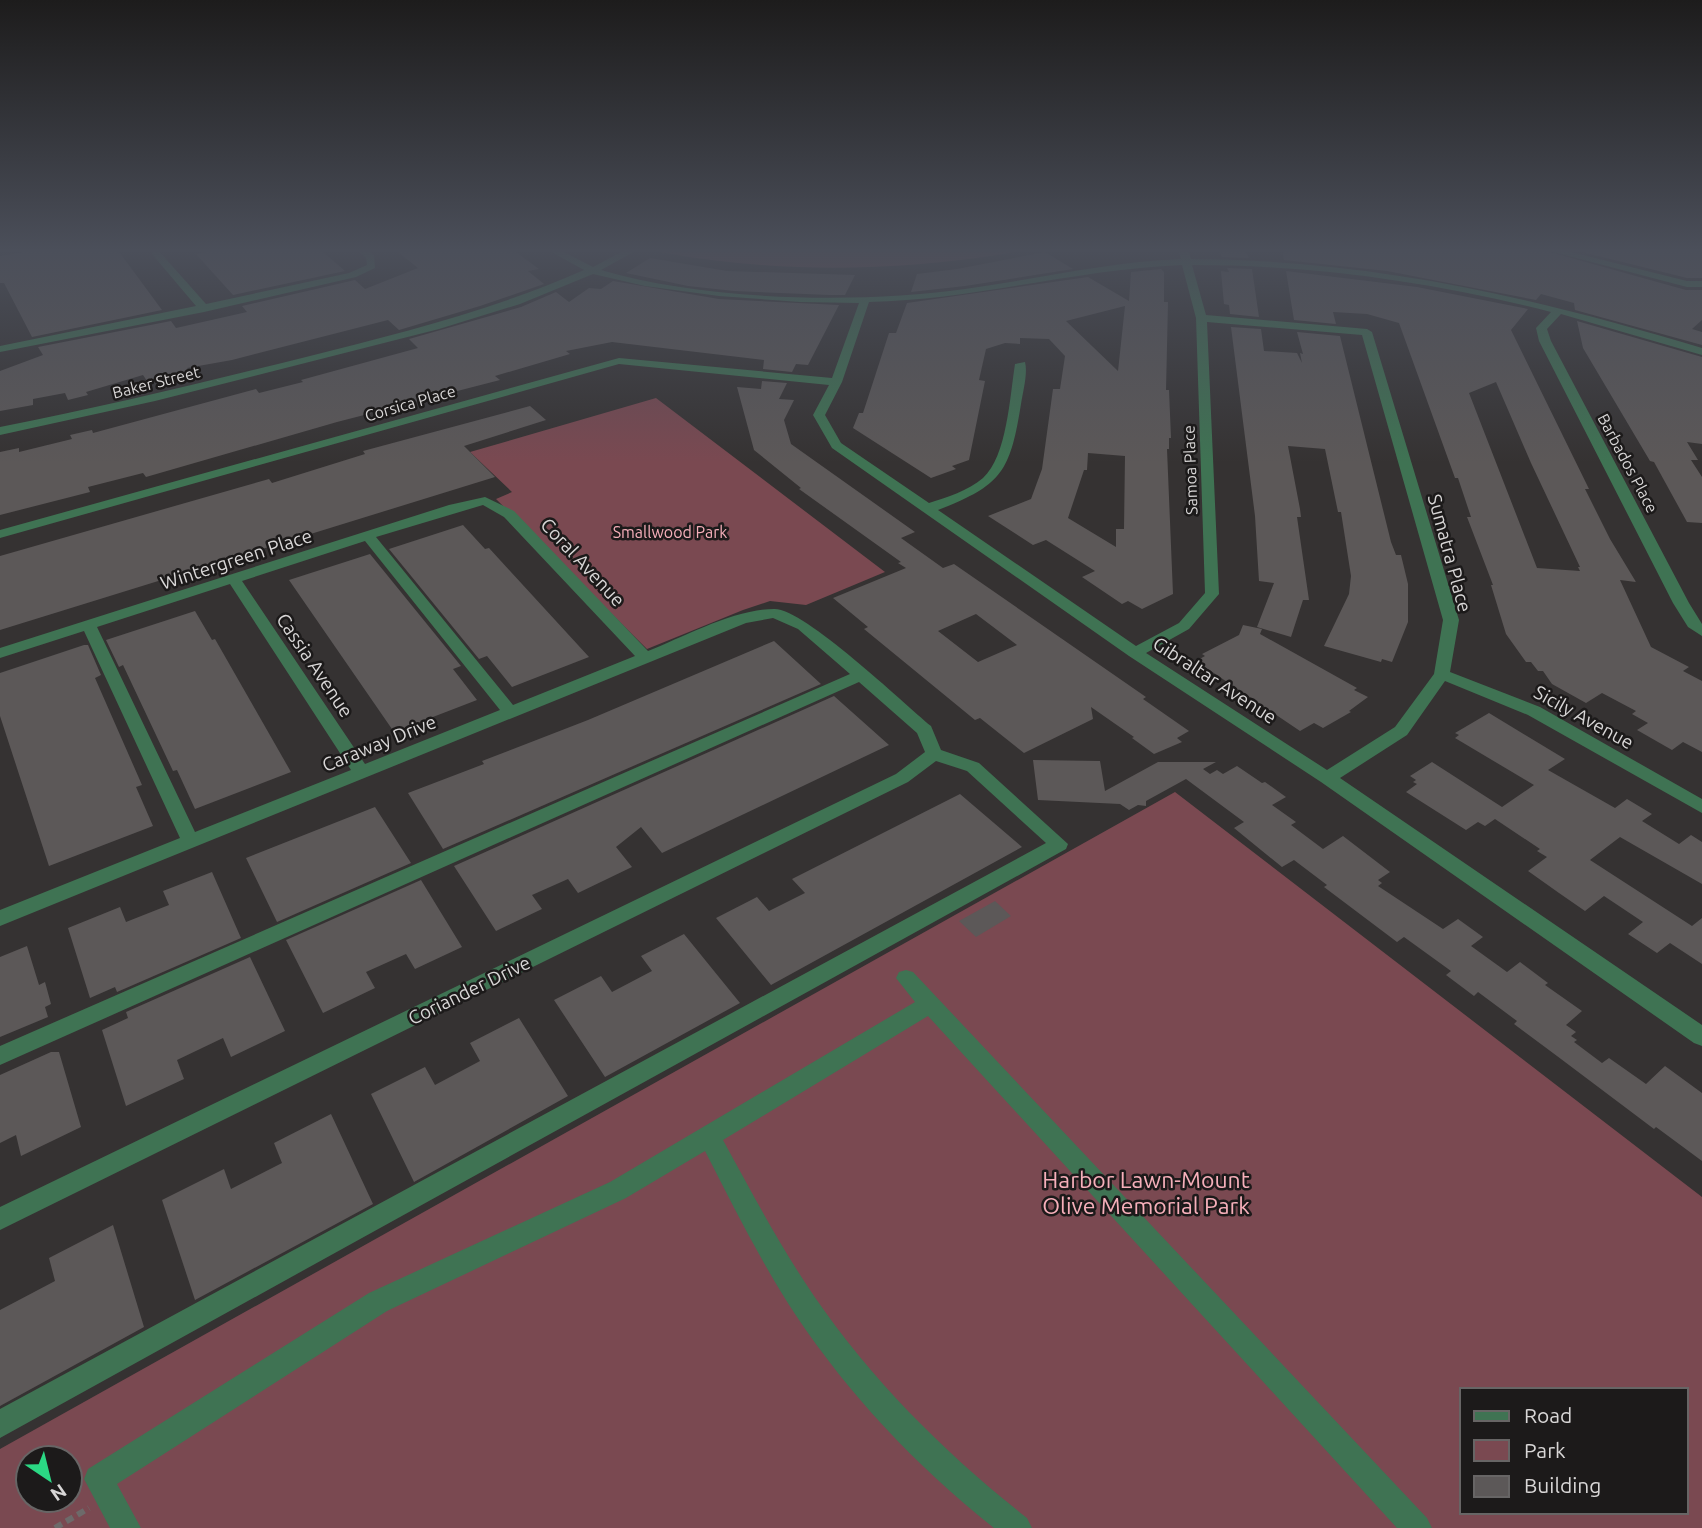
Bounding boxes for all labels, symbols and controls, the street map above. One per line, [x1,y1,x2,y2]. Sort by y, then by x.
street label: Baker Street [110,362,202,402]
street label: Corsica Place [363,381,457,425]
street label: Barbados Place [1594,410,1662,516]
street label: Samoa Place [1179,425,1201,515]
street label: Sumatra Place [1424,492,1476,614]
street label: Coral Avenue [536,513,630,611]
park label: Smallwood Park [613,523,727,541]
street label: Wintergreen Place [157,524,315,594]
street label: Cassia Avenue [272,609,358,721]
street label: Gibraltar Avenue [1149,632,1281,728]
street label: Sicily Avenue [1530,681,1638,753]
street label: Caraway Drive [319,710,439,776]
street label: Coriander Drive [404,951,534,1029]
park label: Harbor Lawn-Mount Olive Memorial Park [1042,1167,1250,1218]
legend [1460,1388,1688,1514]
text: Road [1524,1403,1572,1427]
text: Park [1524,1438,1566,1462]
north arrow [14,1444,84,1514]
text: Building [1524,1473,1601,1497]
text: N [47,1480,71,1506]

